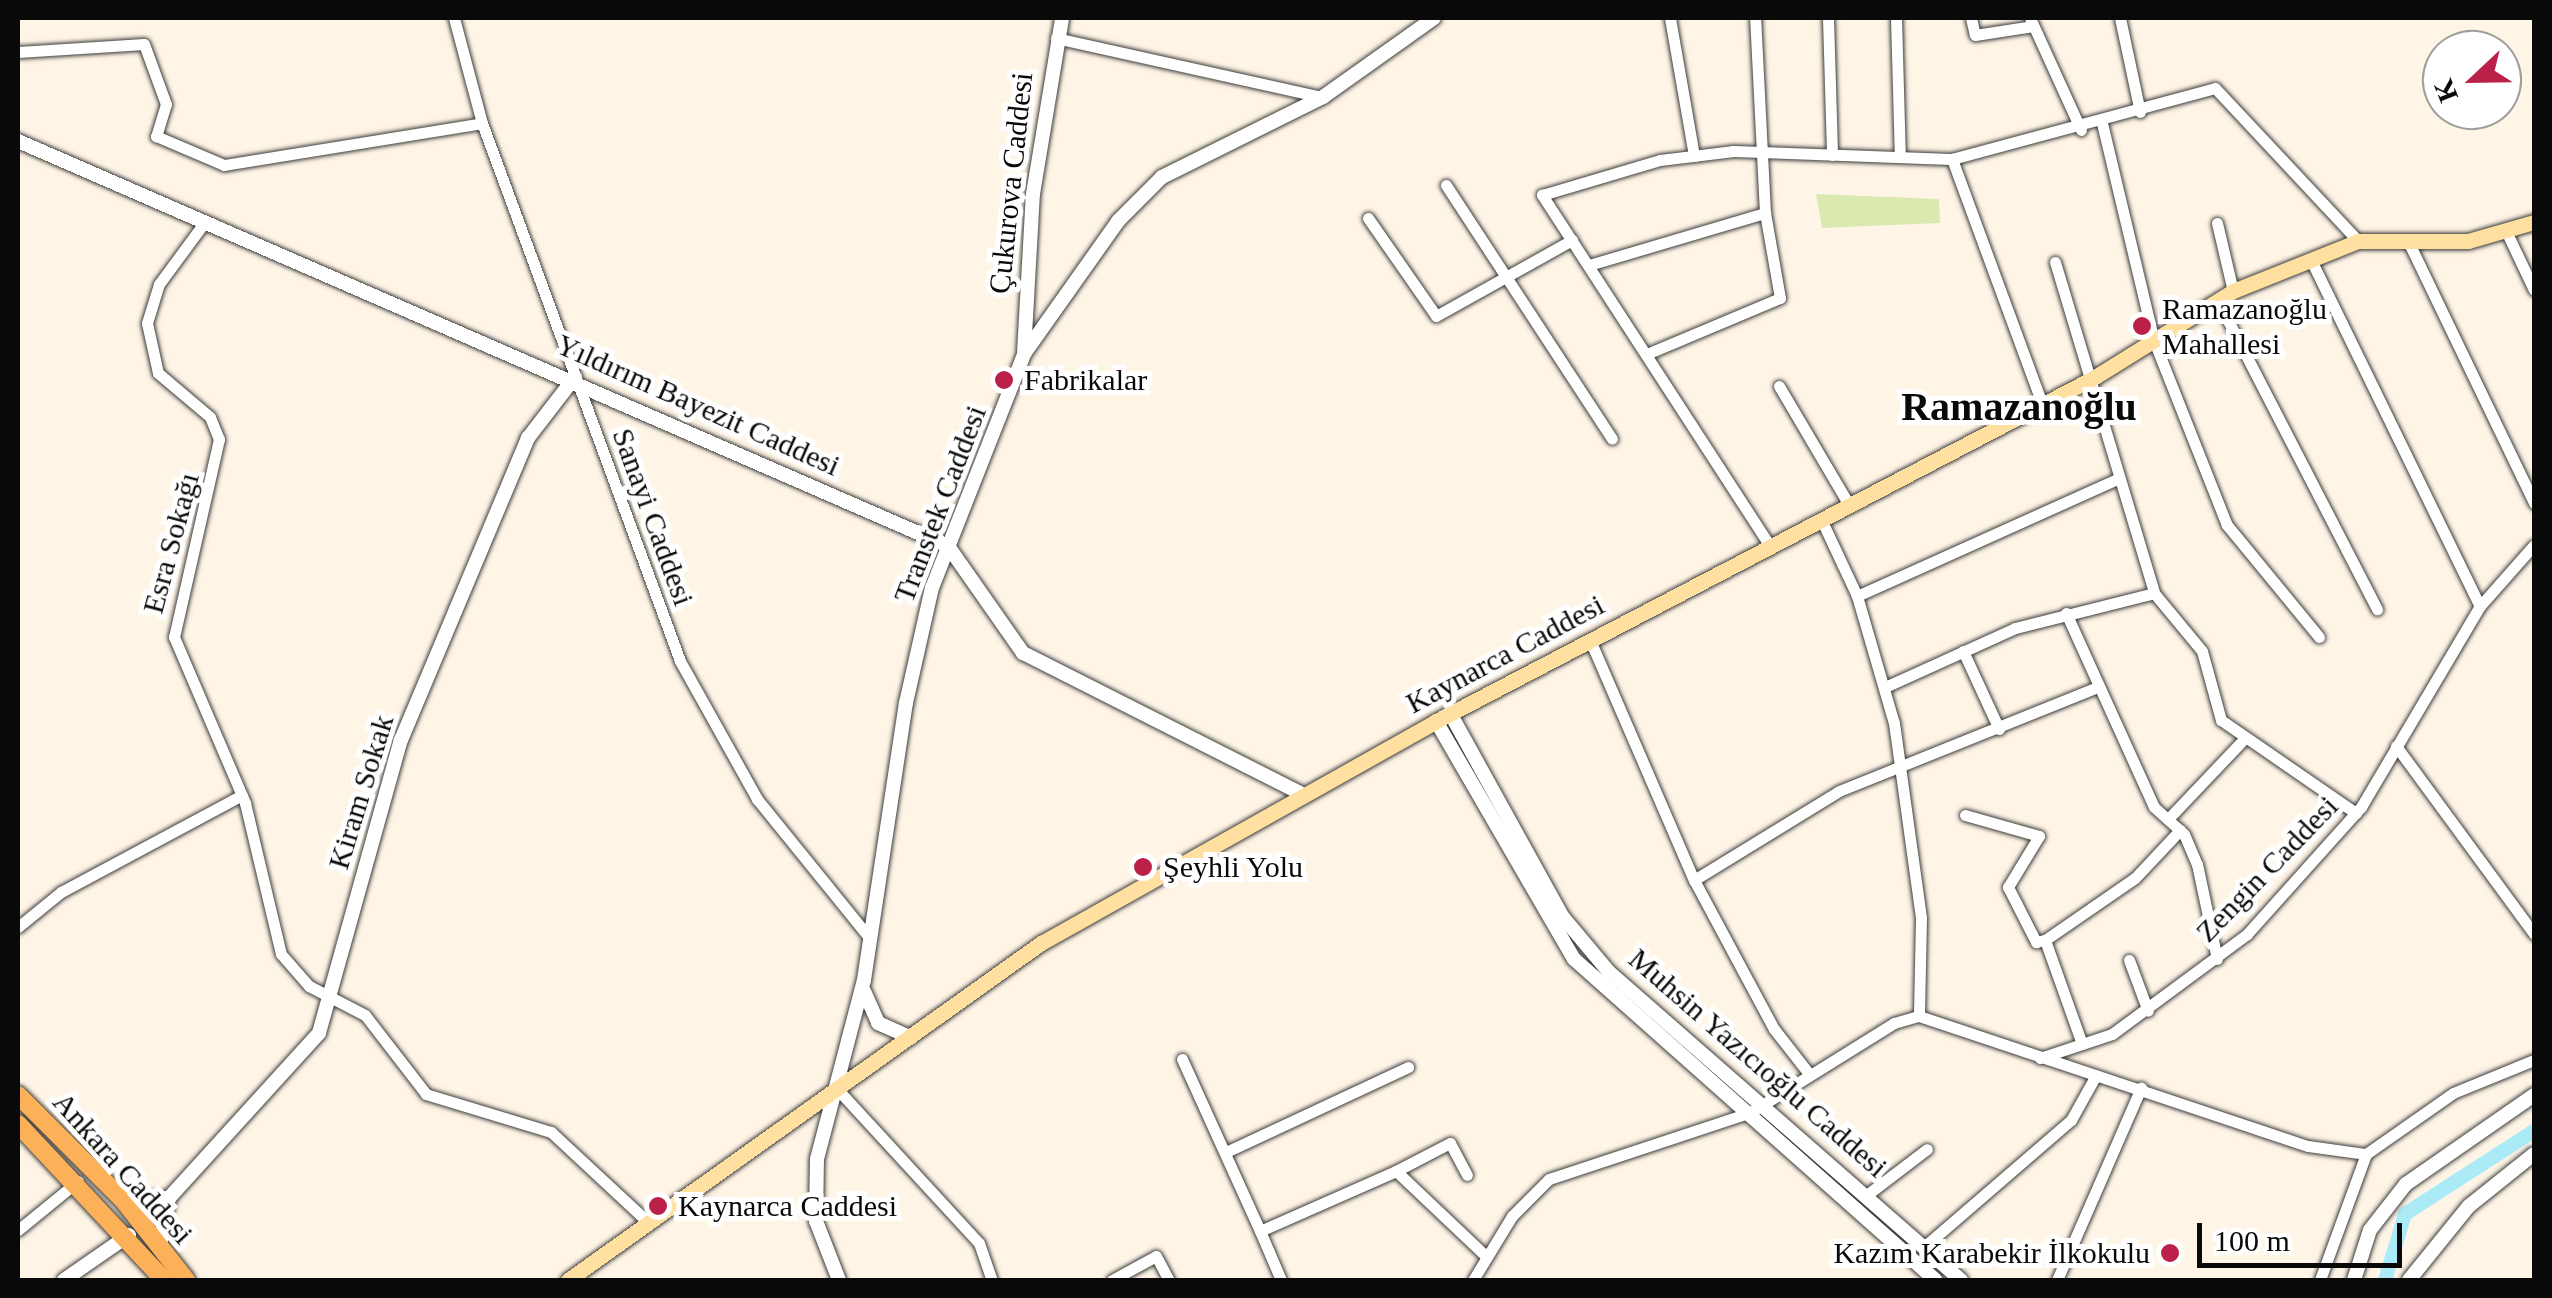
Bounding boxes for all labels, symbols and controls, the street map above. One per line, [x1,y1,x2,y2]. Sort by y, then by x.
north arrow [2422,30,2522,130]
street label: Çukurova Caddesi [981,70,1041,296]
text: K [2427,75,2464,107]
place label: Ramazanoğlu Mahallesi [2162,291,2327,362]
marker: Ramazanoğlu Mahallesi [2131,315,2153,337]
street label: Yıldırım Bayezit Caddesi [551,326,845,484]
place label: Fabrikalar [1024,362,1147,398]
marker: Fabrikalar [993,369,1015,391]
district label: Ramazanoğlu [1901,383,2137,431]
street label: Transtek Caddesi [886,400,994,608]
street label: Sanayi Caddesi [604,424,702,610]
street label: Esra Sokağı [135,469,207,617]
street label: Kaynarca Caddesi [1400,587,1610,721]
street label: Kiram Sokak [321,711,401,873]
street label: Zengin Caddesi [2188,788,2346,950]
place label: Şeyhli Yolu [1163,849,1304,885]
marker: Şeyhli Yolu [1132,856,1154,878]
street label: Muhsin Yazıcıoğlu Caddesi [1621,941,1895,1185]
street label: Ankara Caddesi [45,1084,201,1252]
place label: Kaynarca Caddesi [678,1188,897,1224]
marker: Kaynarca Caddesi [647,1195,669,1217]
scale bar [2202,1203,2407,1265]
text: 100 m [2214,1224,2290,1257]
place label: Kazım Karabekir İlkokulu [1833,1235,2150,1271]
marker: Kazım Karabekir İlkokulu [2159,1242,2181,1264]

